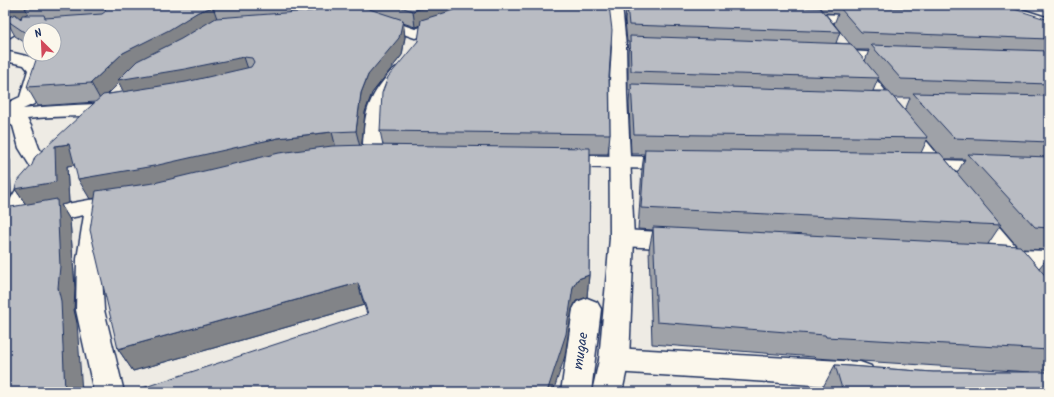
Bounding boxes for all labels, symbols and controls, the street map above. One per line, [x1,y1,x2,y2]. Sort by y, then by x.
north arrow [22,22,62,62]
text: N [32,24,45,43]
street label: mugae [568,330,595,371]

